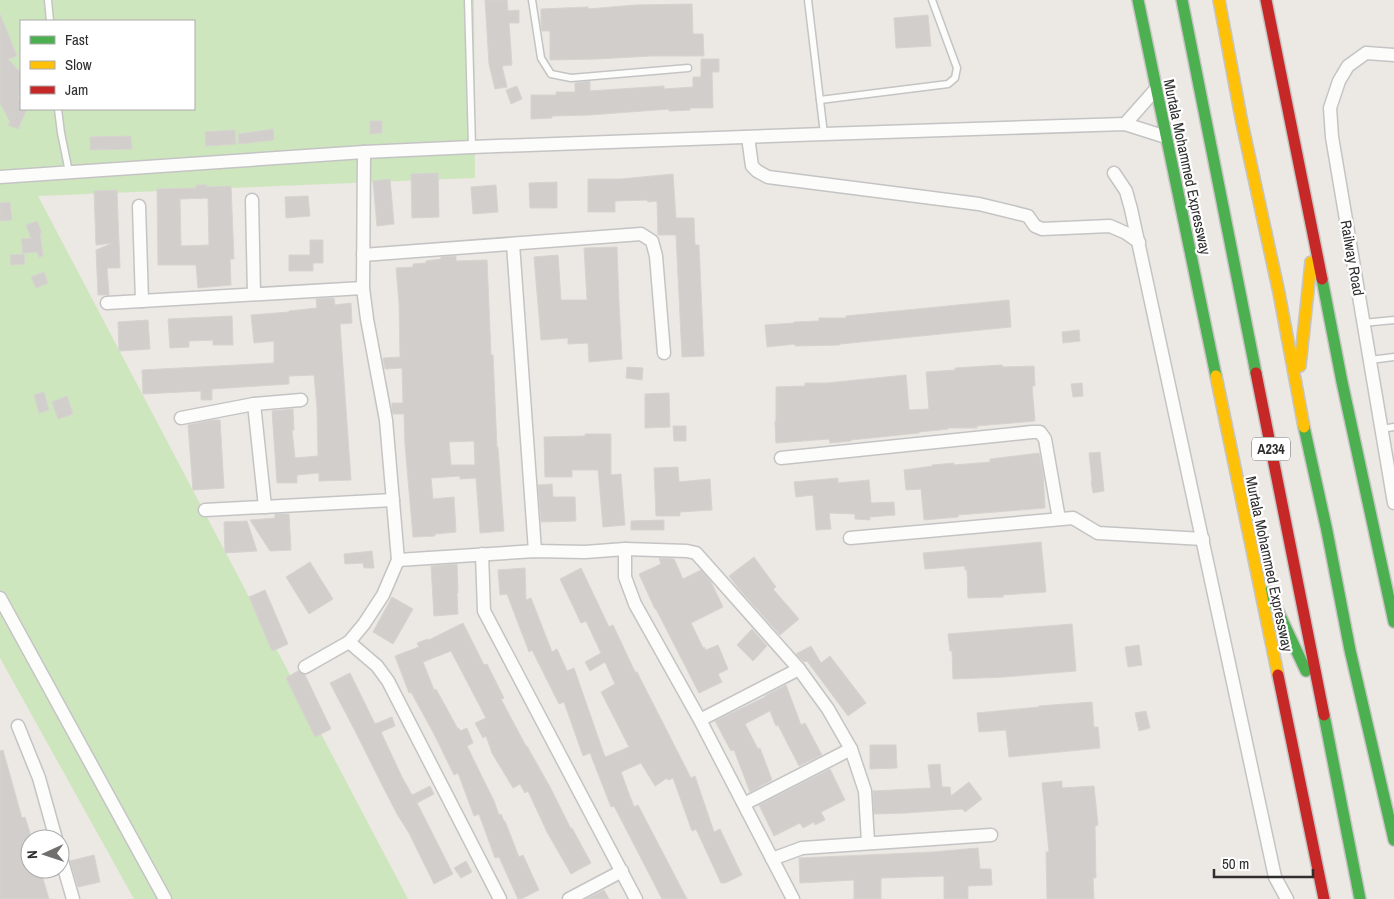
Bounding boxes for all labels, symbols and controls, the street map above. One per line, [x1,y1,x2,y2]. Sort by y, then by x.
legend [20,20,195,110]
text: Fast [65,29,89,50]
text: Slow [65,54,92,75]
street label: Murtala Mohammed Expressway [1159,77,1217,257]
text: Jam [65,79,88,100]
street label: Railway Road [1336,218,1369,297]
road number: A234 [1252,438,1290,460]
street label: Murtala Mohammed Expressway [1241,474,1299,654]
north arrow [20,829,70,879]
scale bar [1214,846,1313,878]
text: N [23,850,41,859]
text: 50 m [1222,853,1249,874]

